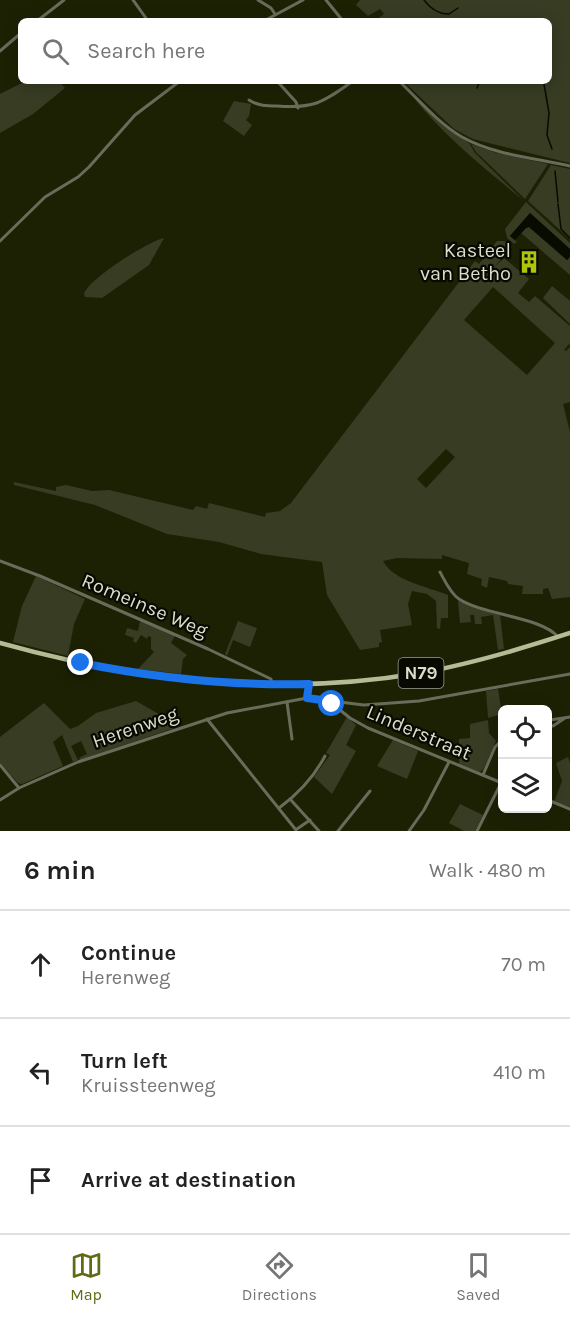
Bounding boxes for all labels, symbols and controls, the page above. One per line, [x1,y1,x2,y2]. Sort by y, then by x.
search box [18,18,552,84]
icon: search [39,35,72,68]
text: Search here [87,38,205,64]
place label: Kasteel van Betho [420,239,511,285]
building icon: Kasteel van Betho [516,249,542,275]
street label: Romeinse Weg [78,569,211,642]
route end [67,649,93,675]
road number: N79 [398,658,444,688]
route start [318,690,344,716]
street label: Linderstraat [363,700,475,765]
street label: Herenweg [89,702,181,753]
map controls [498,705,552,813]
button: locate [498,705,552,759]
button: layers [498,759,552,813]
text: 6 min [24,855,96,886]
text: Walk · 480 m [429,859,546,882]
text: Continue [81,940,176,966]
icon: ahead [24,948,57,981]
text: 70 m [501,953,546,976]
text: Herenweg [81,966,170,989]
text: Turn left [81,1048,168,1074]
icon: left [24,1056,57,1089]
text: 410 m [493,1061,546,1084]
text: Kruissteenweg [81,1074,216,1097]
icon: arrive [24,1164,57,1197]
text: Arrive at destination [81,1167,296,1193]
tab: Map [70,1249,103,1304]
tab: Directions [242,1249,317,1304]
tab: Saved [456,1249,500,1304]

